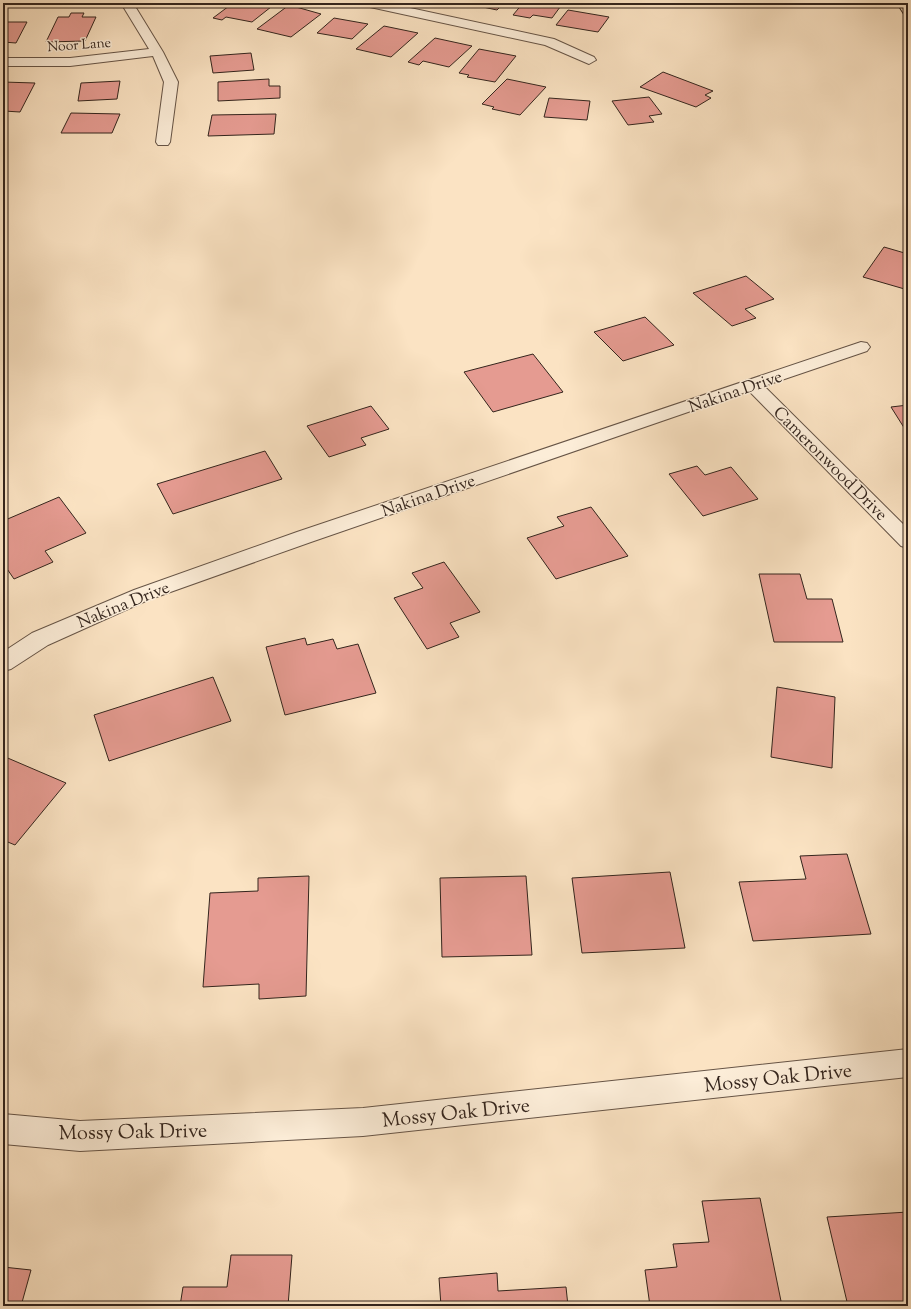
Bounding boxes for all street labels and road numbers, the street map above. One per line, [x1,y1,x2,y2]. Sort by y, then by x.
street label: Noor Lane [46,34,112,58]
street label: Nakina Drive [685,366,786,420]
street label: Cameronwood Drive [767,402,892,527]
street label: Nakina Drive [378,470,479,524]
street label: Nakina Drive [74,576,174,635]
street label: Mossy Oak Drive [703,1057,854,1102]
street label: Mossy Oak Drive [381,1092,532,1137]
street label: Mossy Oak Drive [59,1118,208,1149]

